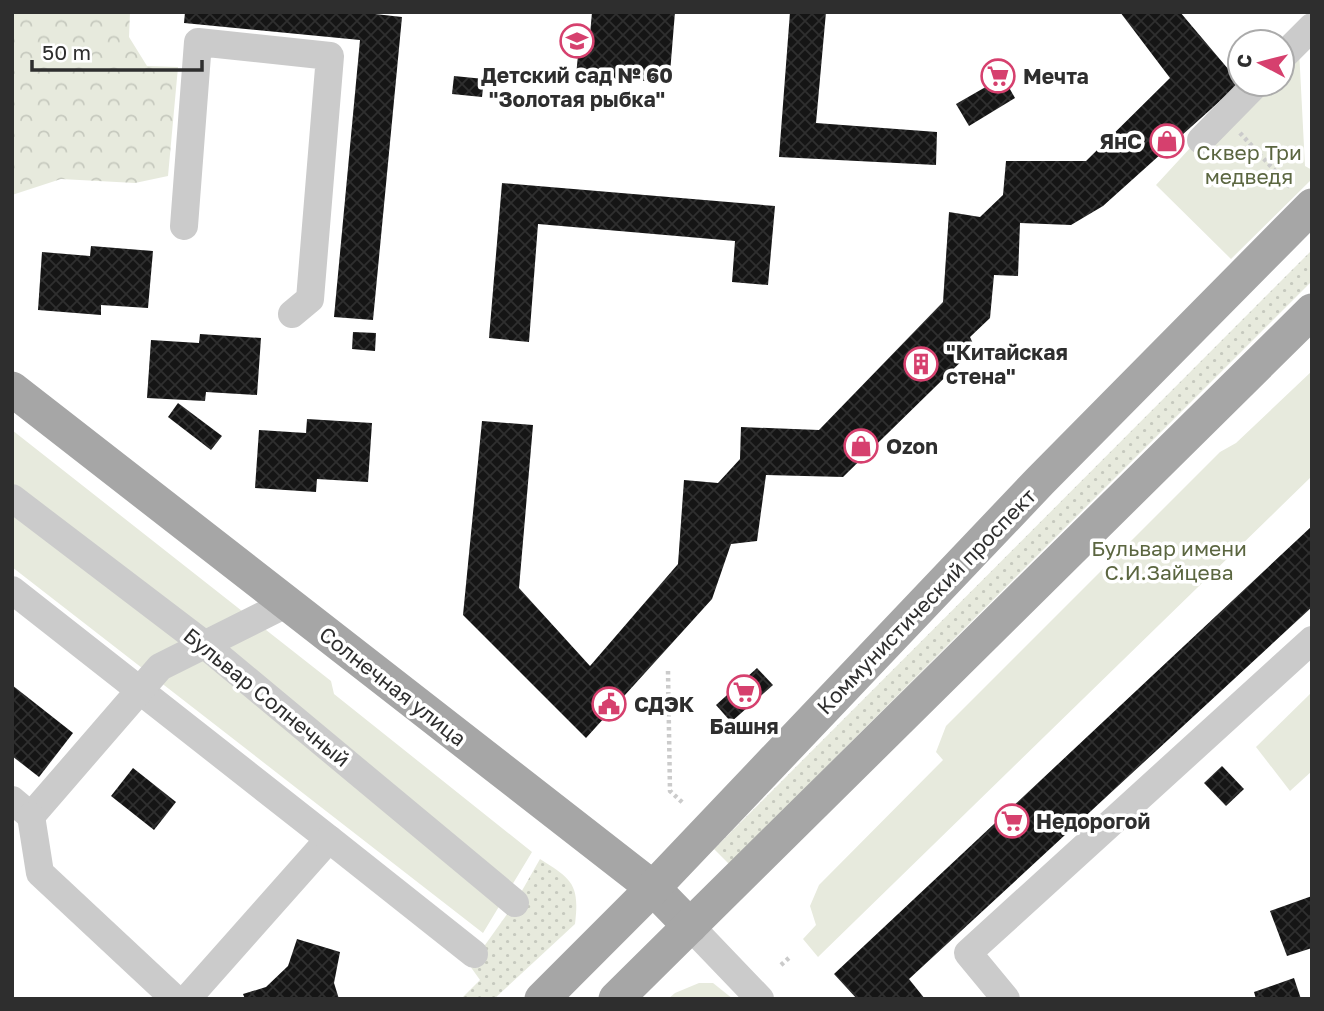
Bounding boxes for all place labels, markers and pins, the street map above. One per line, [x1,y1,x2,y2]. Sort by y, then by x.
school or university icon: Детский сад № 60 "Золотая рыбка" [558,22,596,60]
supermarket icon: Мечта [979,57,1017,95]
place label: Детский сад № 60 "Золотая рыбка" [481,62,673,112]
place label: Мечта [1023,63,1089,89]
shop icon: ЯнС [1148,122,1186,160]
place label: ЯнС [1100,128,1142,154]
place label: "Китайская стена" [946,339,1068,389]
building icon: "Китайская стена" [902,345,940,383]
shop icon: Ozon [842,427,880,465]
place label: Ozon [886,433,938,459]
supermarket icon: Башня [725,673,763,711]
public building icon: СДЭК [590,685,628,723]
place label: СДЭК [634,691,695,717]
place label: Башня [709,713,779,739]
supermarket icon: Недорогой [993,802,1031,840]
place label: Недорогой [1036,808,1150,834]

